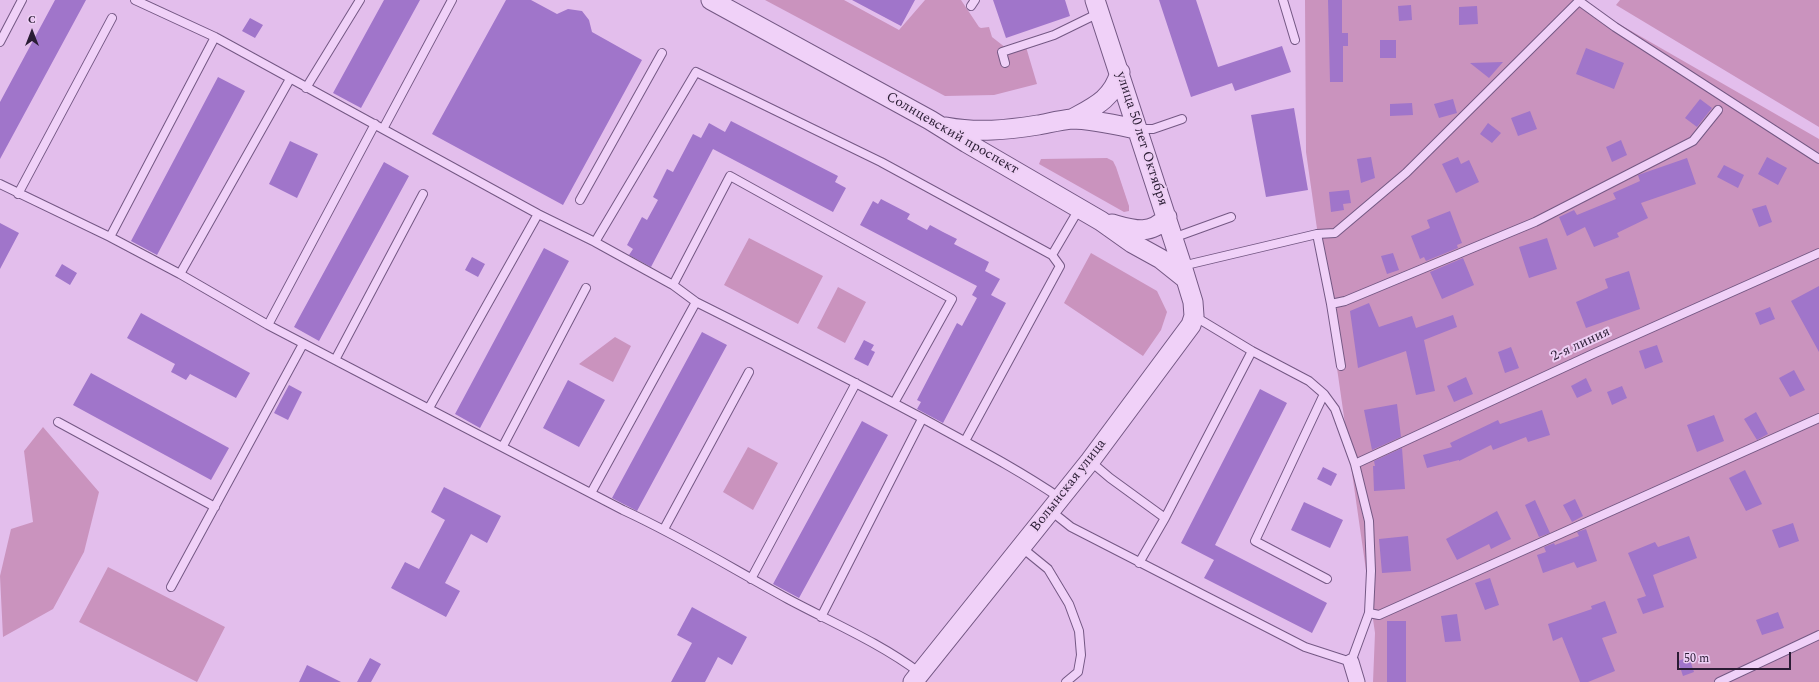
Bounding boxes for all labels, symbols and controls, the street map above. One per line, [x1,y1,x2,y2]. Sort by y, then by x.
text: С [28,11,36,28]
north arrow [12,12,52,52]
street label: улица 50 лет Октября [1111,70,1171,208]
street label: Солнцевский проспект [883,89,1021,179]
street label: 2-я линия [1549,324,1613,366]
street label: Волынская улица [1028,436,1110,536]
scale bar [1679,644,1793,670]
text: 50 m [1684,649,1709,668]

